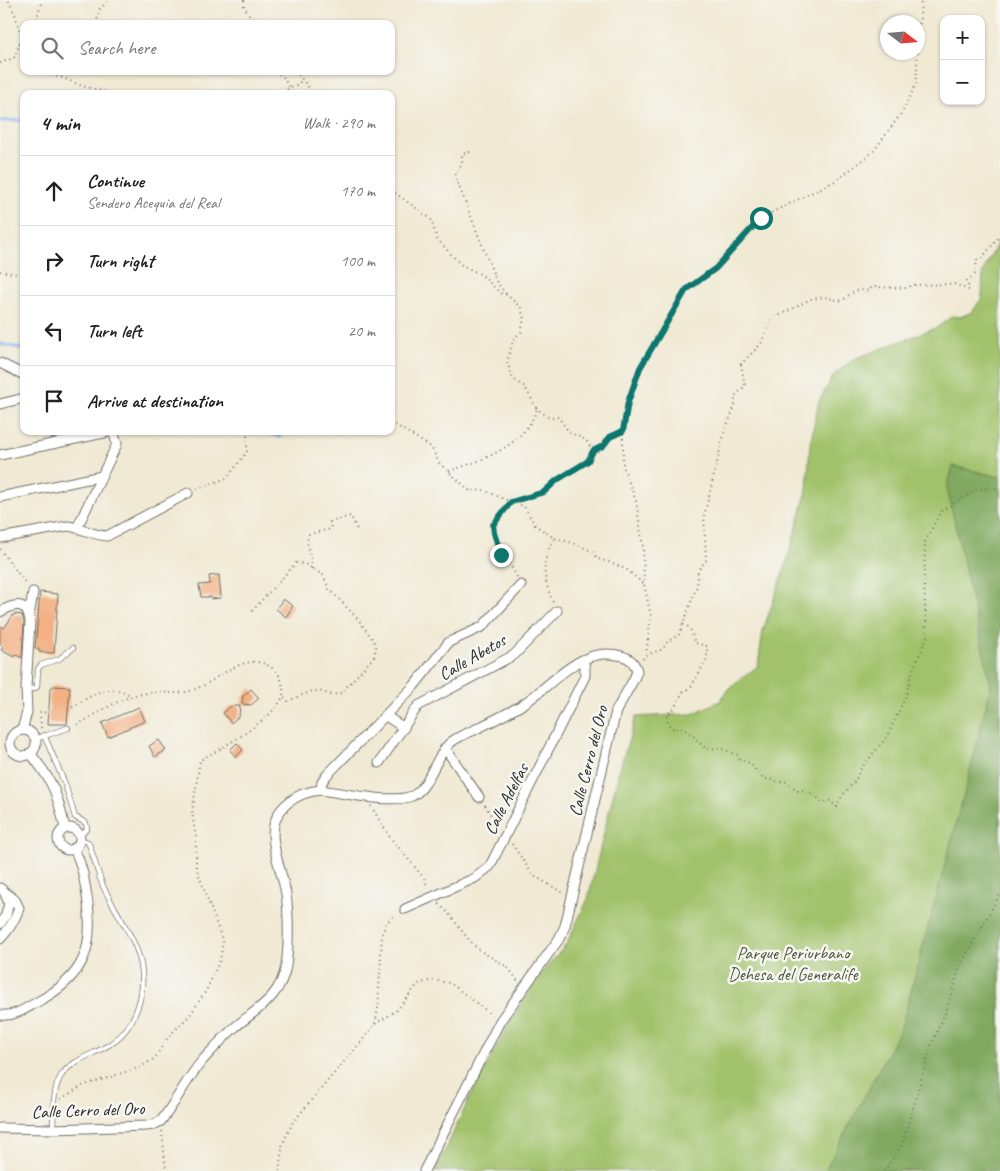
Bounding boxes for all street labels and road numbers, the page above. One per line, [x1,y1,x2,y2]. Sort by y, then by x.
street label: Calle Abetos [435,628,511,685]
street label: Calle Cerro del Oro [564,702,613,818]
street label: Calle Adelfas [479,758,534,838]
street label: Calle Cerro del Oro [31,1097,146,1123]

